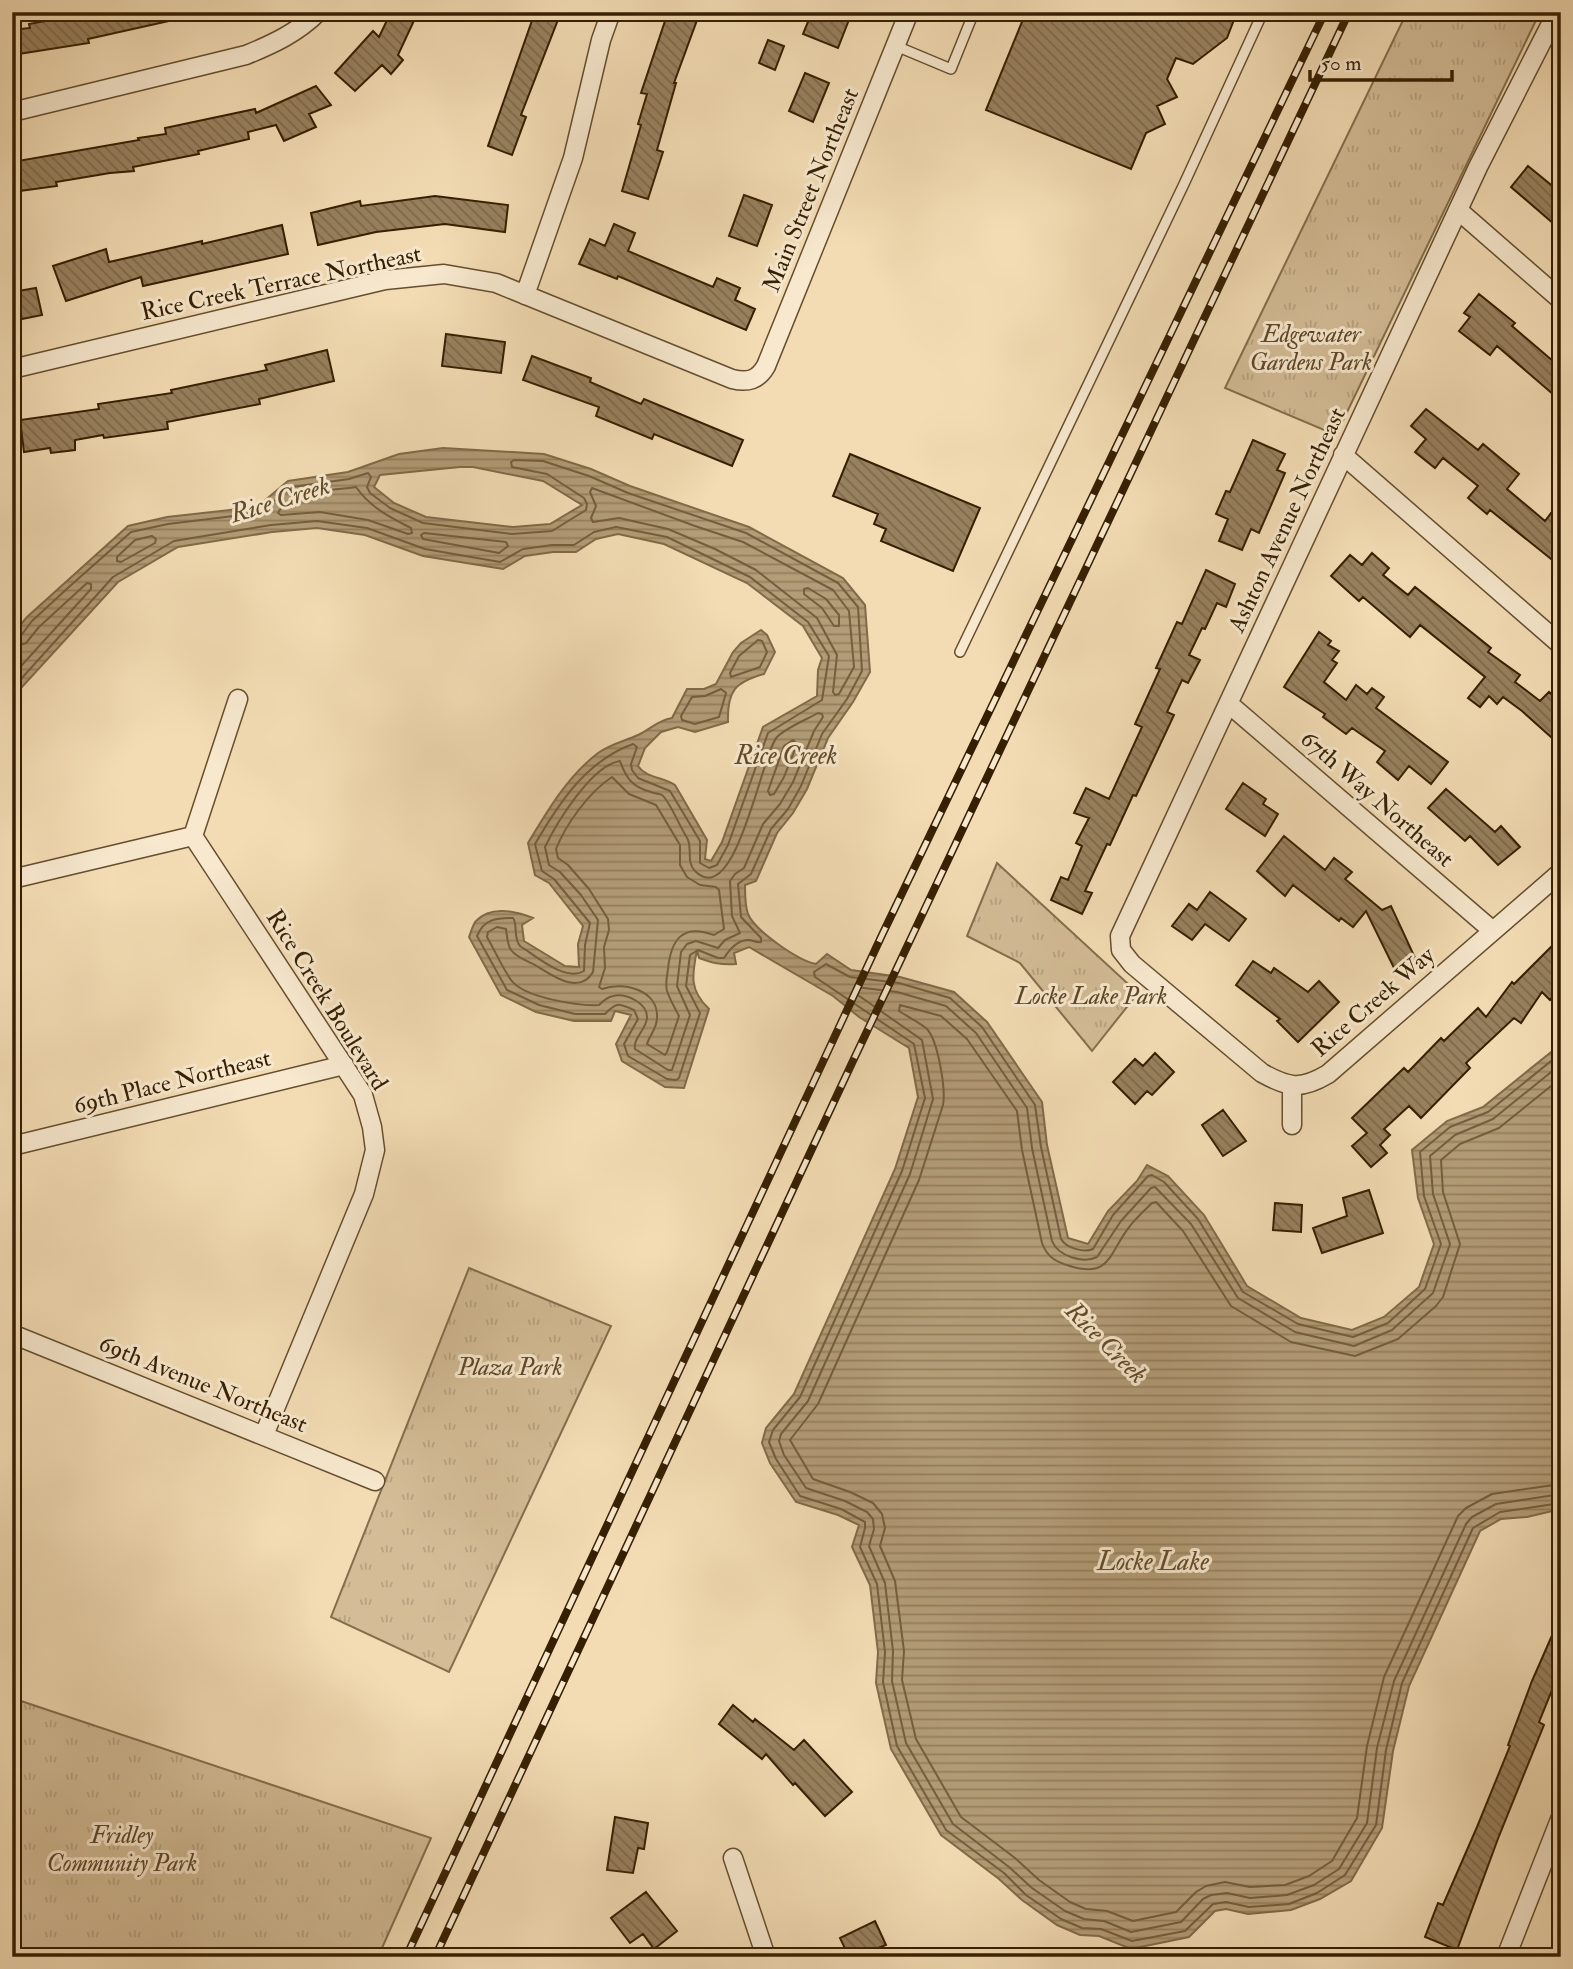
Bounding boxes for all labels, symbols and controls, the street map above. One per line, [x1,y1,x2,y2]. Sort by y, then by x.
scale bar [1310,38,1452,82]
text: 50 m [1321,50,1362,77]
street label: Main Street Northeast [756,83,866,297]
street label: Rice Creek Terrace Northeast [138,238,424,328]
park label: Edgewater Gardens Park [1250,319,1372,378]
street label: Ashton Avenue Northeast [1221,402,1353,638]
water label: Rice Creek [225,470,334,531]
street label: 67th Way Northeast [1294,724,1460,874]
water label: Rice Creek [734,740,837,772]
street label: Rice Creek Boulevard [259,904,395,1096]
street label: Rice Creek Way [1305,940,1441,1064]
park label: Locke Lake Park [1014,981,1167,1012]
street label: 69th Place Northeast [70,1042,274,1122]
water label: Rice Creek [1058,1295,1154,1391]
street label: 69th Avenue Northeast [94,1328,312,1440]
park label: Plaza Park [457,1352,562,1383]
water label: Locke Lake [1096,1546,1209,1578]
park label: Fridley Community Park [47,1820,197,1879]

